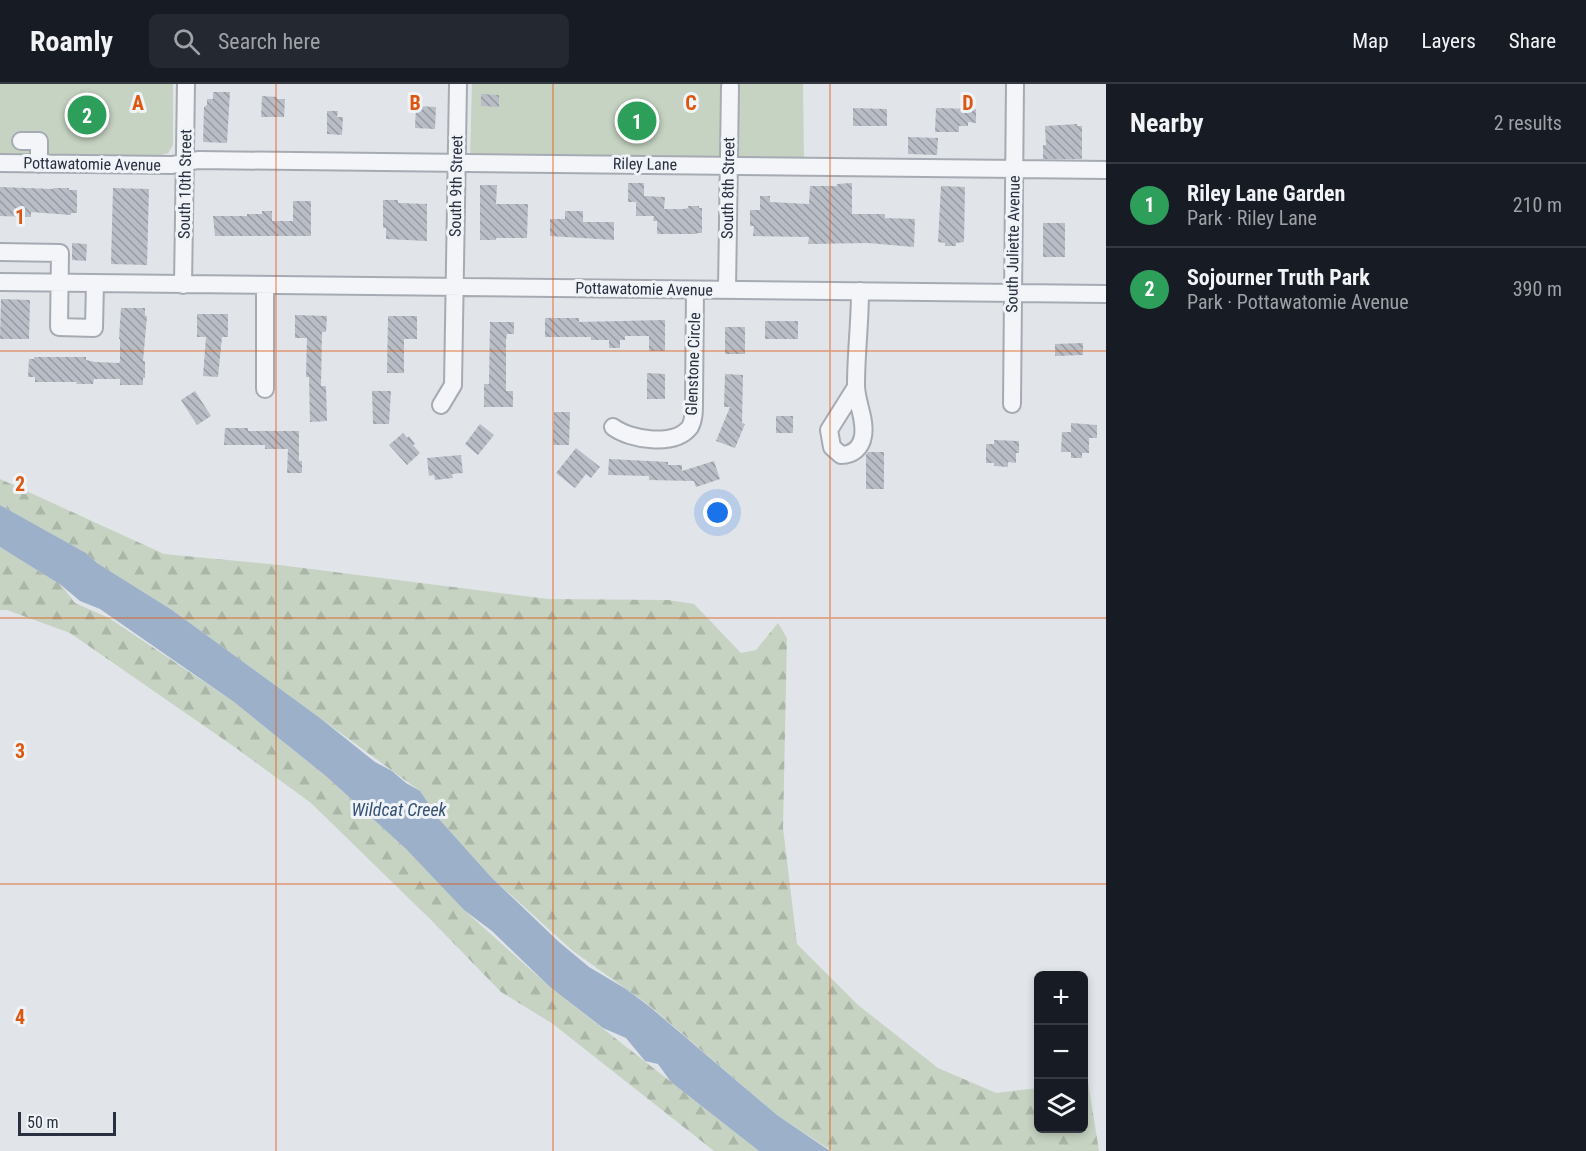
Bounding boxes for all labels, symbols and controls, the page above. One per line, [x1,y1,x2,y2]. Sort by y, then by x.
search box [149,14,569,68]
text: Roamly [30,25,113,58]
icon: search [170,25,203,58]
text: Search here [218,29,320,54]
text: Map [1352,29,1389,53]
text: Layers [1422,29,1476,53]
text: Share [1509,29,1556,53]
text: A [132,91,144,115]
text: B [409,91,421,115]
text: C [685,91,697,115]
text: D [962,91,974,115]
pin: 2 [68,93,106,138]
pin: 1 [618,99,656,144]
text: Nearby [1130,108,1204,138]
text: 2 results [1494,111,1562,135]
street label: South 10th Street [175,129,195,239]
street label: South 9th Street [446,135,466,237]
street label: South 8th Street [718,137,738,239]
street label: Pottawatomie Avenue [23,153,161,175]
street label: Riley Lane [613,154,677,174]
street label: South Juliette Avenue [1002,175,1024,313]
text: Riley Lane Garden [1187,181,1345,206]
text: 1 [1144,193,1155,217]
text: 210 m [1513,193,1562,217]
text: 1 [15,205,25,229]
text: Park · Riley Lane [1187,206,1317,230]
text: Sojourner Truth Park [1187,265,1370,290]
text: 2 [1144,277,1155,301]
text: 390 m [1513,277,1562,301]
street label: Pottawatomie Avenue [575,278,713,300]
text: Park · Pottawatomie Avenue [1187,290,1409,314]
street label: Glenstone Circle [682,312,704,416]
text: 2 [15,472,25,496]
your location [703,498,732,527]
text: 3 [15,739,25,763]
water label: Wildcat Creek [352,799,448,820]
map controls [1034,971,1088,1133]
button: + [1034,971,1088,1025]
text: 4 [15,1005,25,1029]
button: − [1034,1025,1088,1079]
button: layers [1034,1079,1088,1133]
scale bar [18,1109,116,1136]
text: 50 m [27,1113,59,1132]

